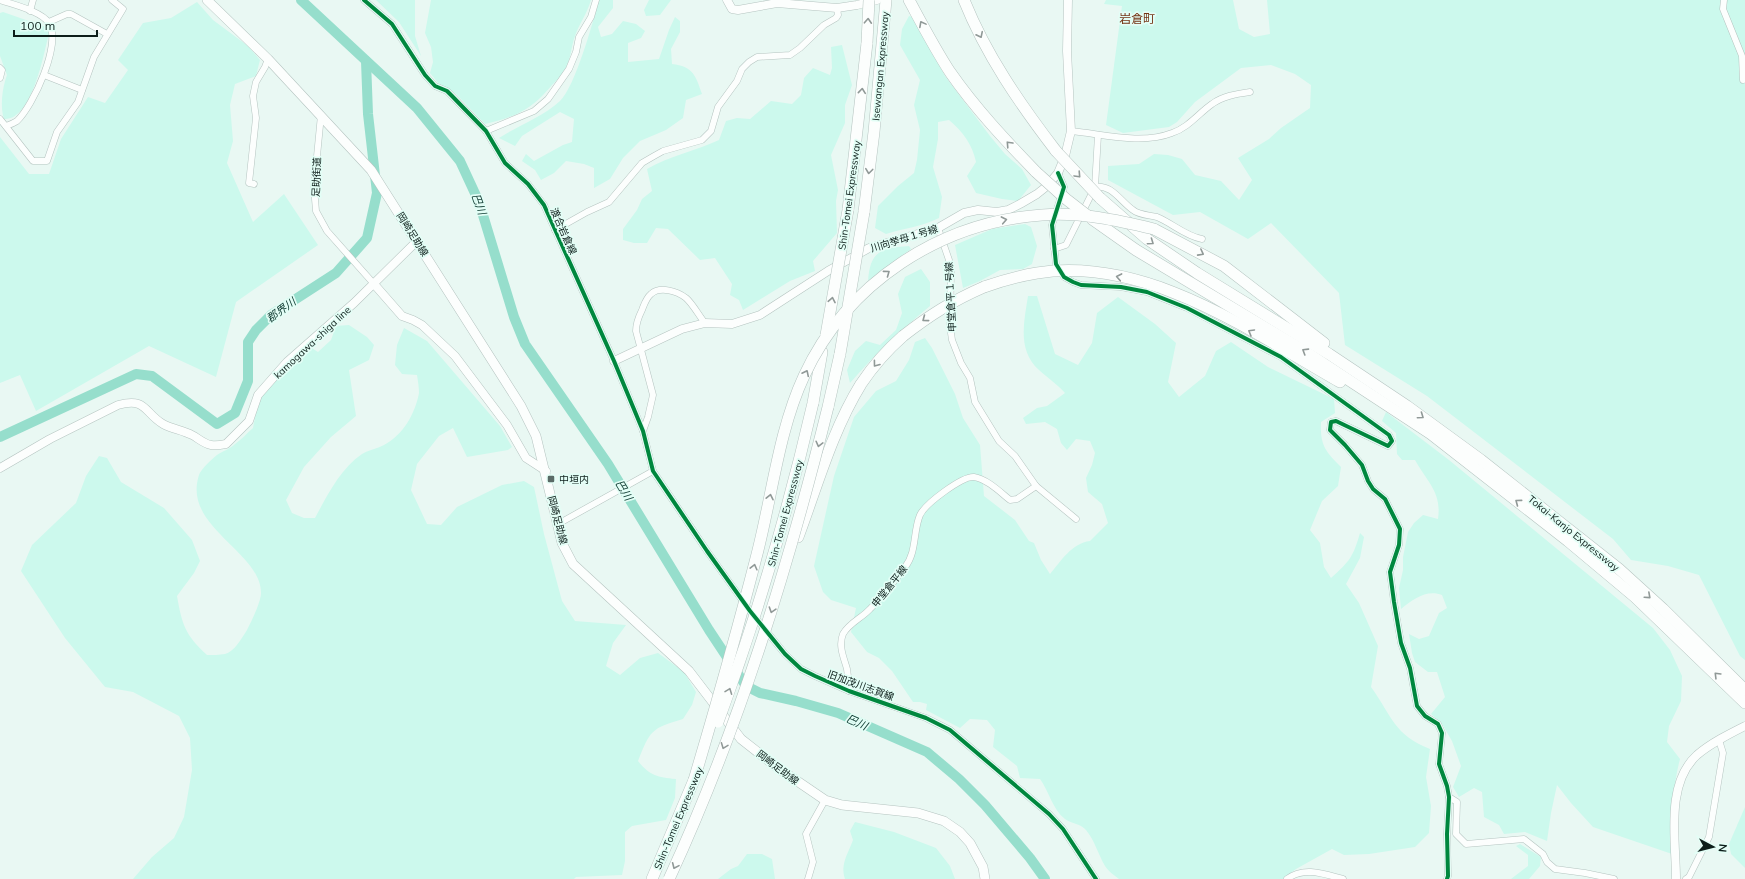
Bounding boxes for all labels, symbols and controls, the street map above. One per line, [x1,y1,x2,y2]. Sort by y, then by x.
street label: Isewangan Expressway [869,10,892,121]
district label: 岩倉町 [1119,11,1155,26]
scale bar [14,12,97,38]
text: 100 m [20,18,55,33]
one-way arrow [863,18,872,24]
one-way arrow [920,21,927,28]
one-way arrow [976,31,983,39]
one-way arrow [857,88,866,94]
street label: Shin-Tomei Expressway [835,139,864,251]
one-way arrow [1006,141,1013,149]
street label: 足助街道 [309,157,324,197]
one-way arrow [865,168,874,174]
one-way arrow [1073,170,1081,178]
water label: 巴川 [469,191,490,218]
street label: 渡合岩倉線 [547,206,580,257]
street label: 岡崎足助線 [394,210,431,259]
one-way arrow [1001,217,1008,225]
street label: 川向挙母１号線 [869,222,940,255]
one-way arrow [1147,237,1154,244]
one-way arrow [1197,248,1204,255]
street label: 申堂倉平１号線 [942,262,959,332]
one-way arrow [882,271,889,278]
one-way arrow [1116,273,1122,282]
water label: 郡界川 [264,294,299,325]
one-way arrow [828,296,836,303]
street label: kamogawa-shiga line [271,303,353,381]
one-way arrow [923,314,930,321]
one-way arrow [1248,329,1255,336]
one-way arrow [1302,348,1309,356]
one-way arrow [874,360,881,367]
one-way arrow [801,369,809,377]
one-way arrow [1417,411,1424,419]
one-way arrow [815,441,823,448]
street label: Shin-Tomei Expressway [765,458,806,568]
place label: 中垣内 [559,473,589,486]
marker: 中垣内 [546,474,556,484]
water label: 巴川 [612,477,636,504]
street label: Tokai-Kanjo Expressway [1525,493,1622,575]
street label: 岡崎足助線 [545,494,570,546]
one-way arrow [766,494,774,500]
one-way arrow [1515,499,1522,507]
street label: 申堂倉平線 [869,563,910,610]
one-way arrow [749,564,758,571]
one-way arrow [1643,591,1651,598]
one-way arrow [768,606,777,613]
street label: 旧加茂川志賀線 [826,667,896,704]
one-way arrow [1714,672,1722,680]
one-way arrow [725,688,733,695]
water label: 巴川 [844,711,871,733]
one-way arrow [721,741,729,749]
street label: 岡崎足助線 [754,747,802,788]
street label: Shin-Tomei Expressway [651,764,706,871]
north arrow [1693,827,1733,867]
text: N [1715,843,1730,853]
one-way arrow [672,862,680,869]

